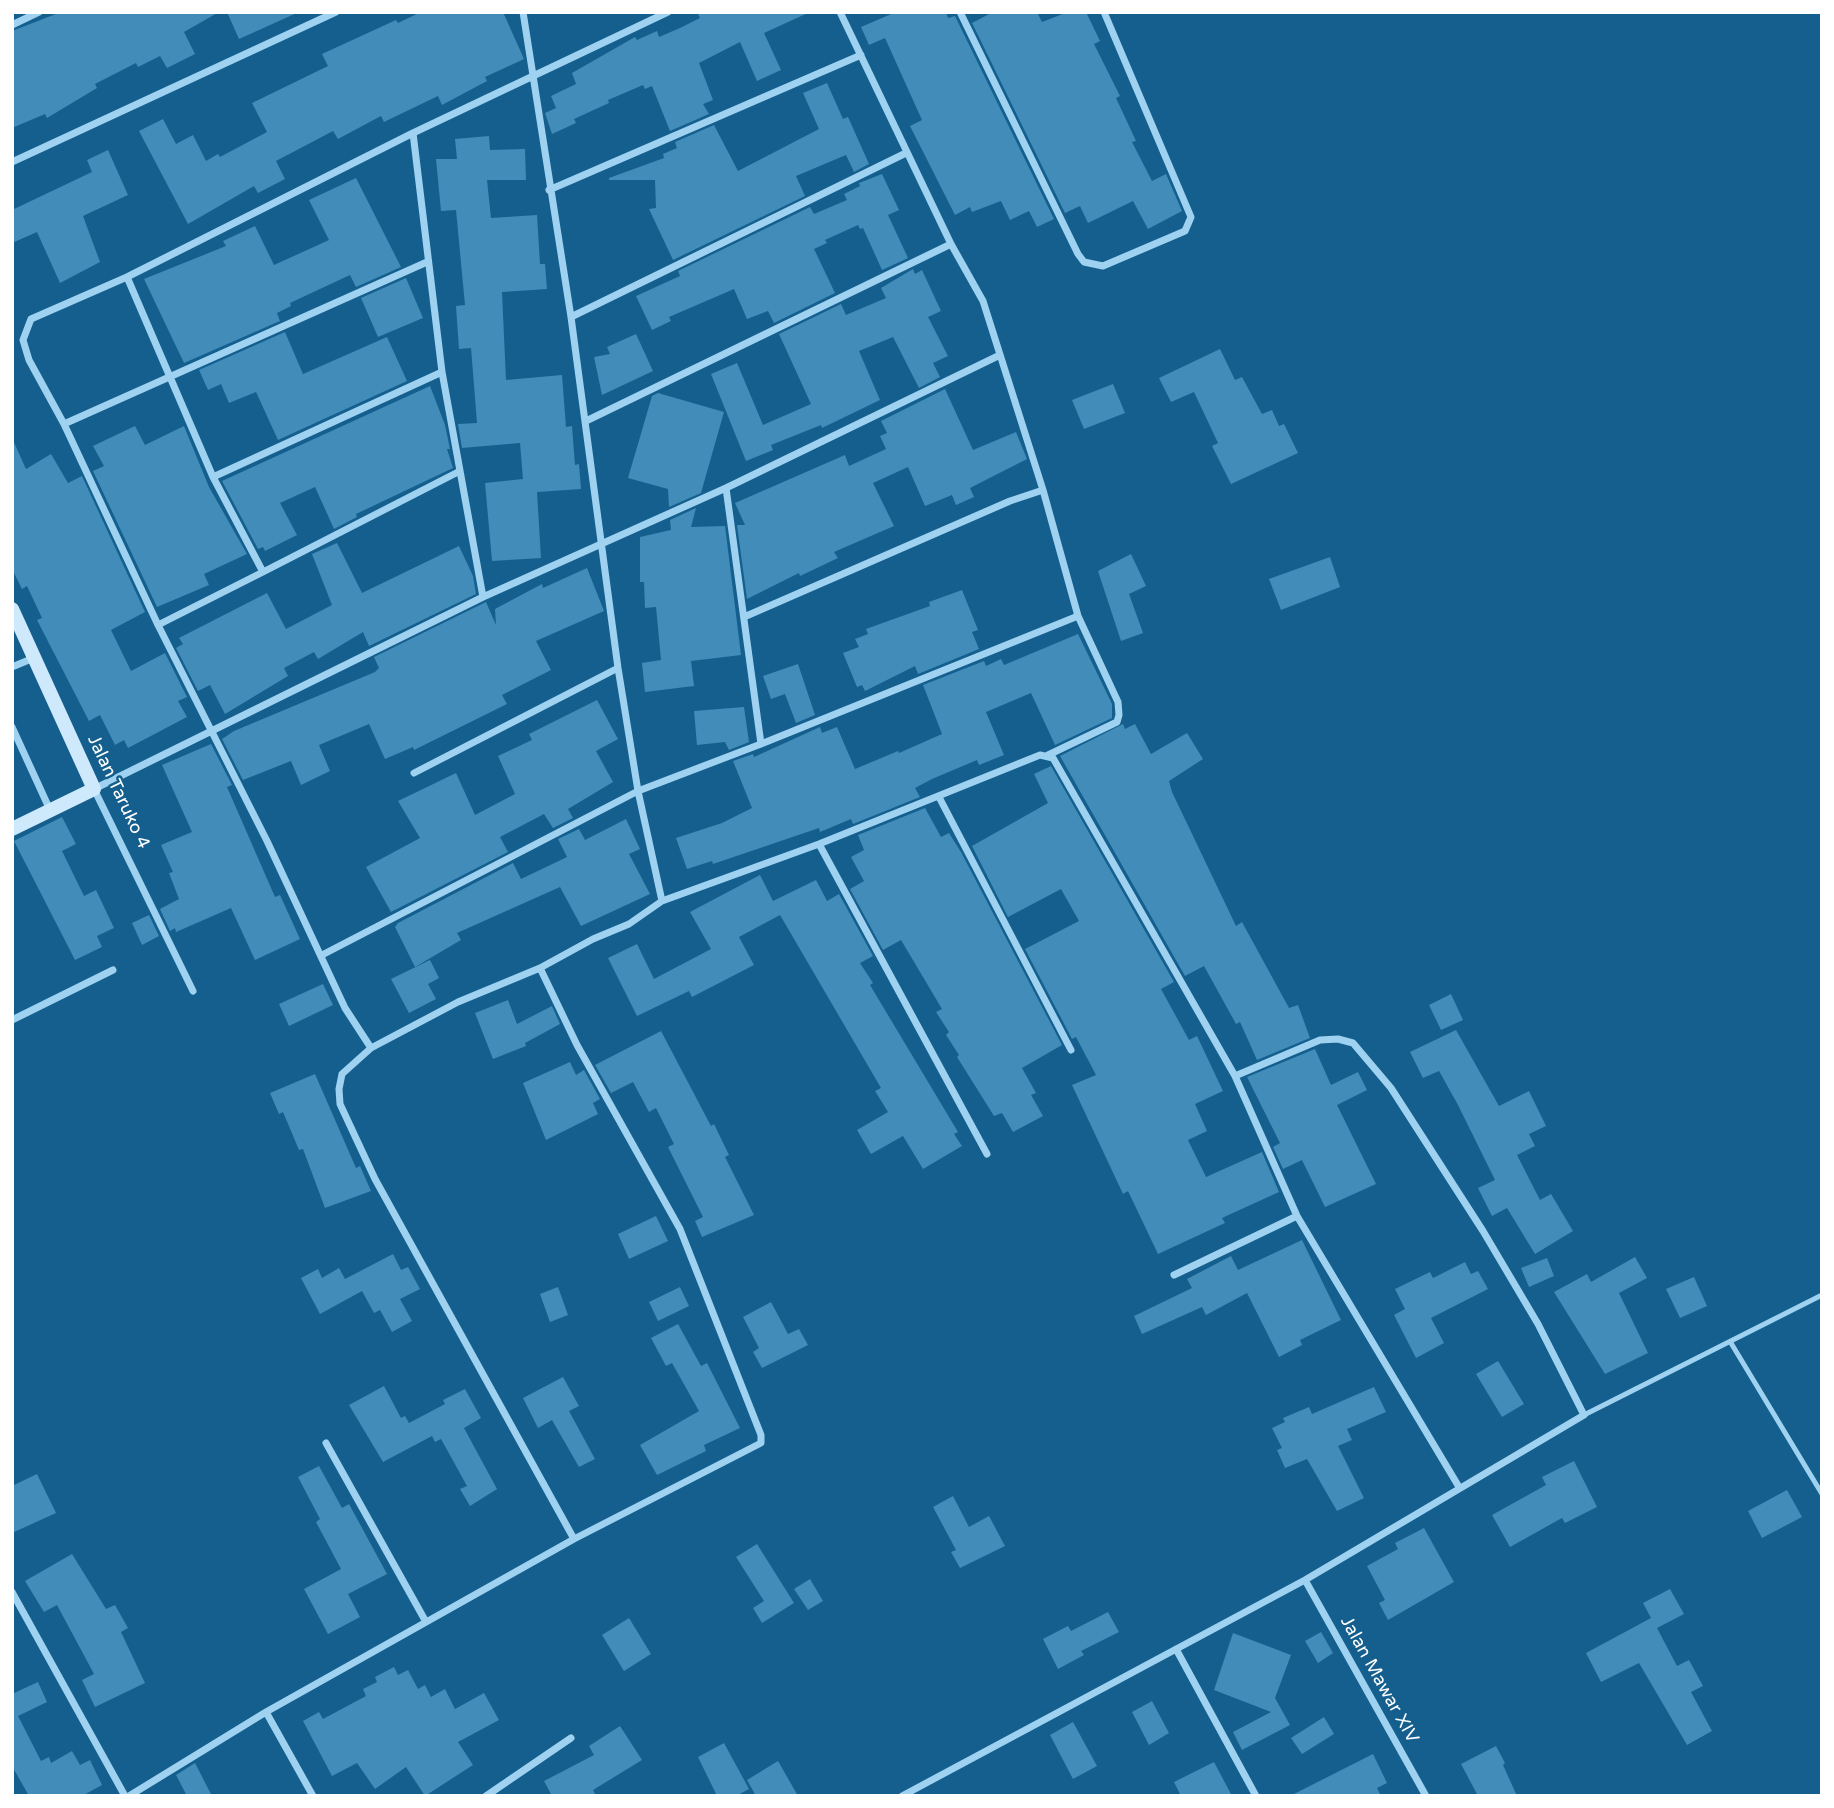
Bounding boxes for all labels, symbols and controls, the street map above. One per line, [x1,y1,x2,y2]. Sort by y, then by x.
street label: Jalan Taruko 4 [82,732,154,852]
street label: Jalan Mawar XIV [1335,1613,1423,1747]

